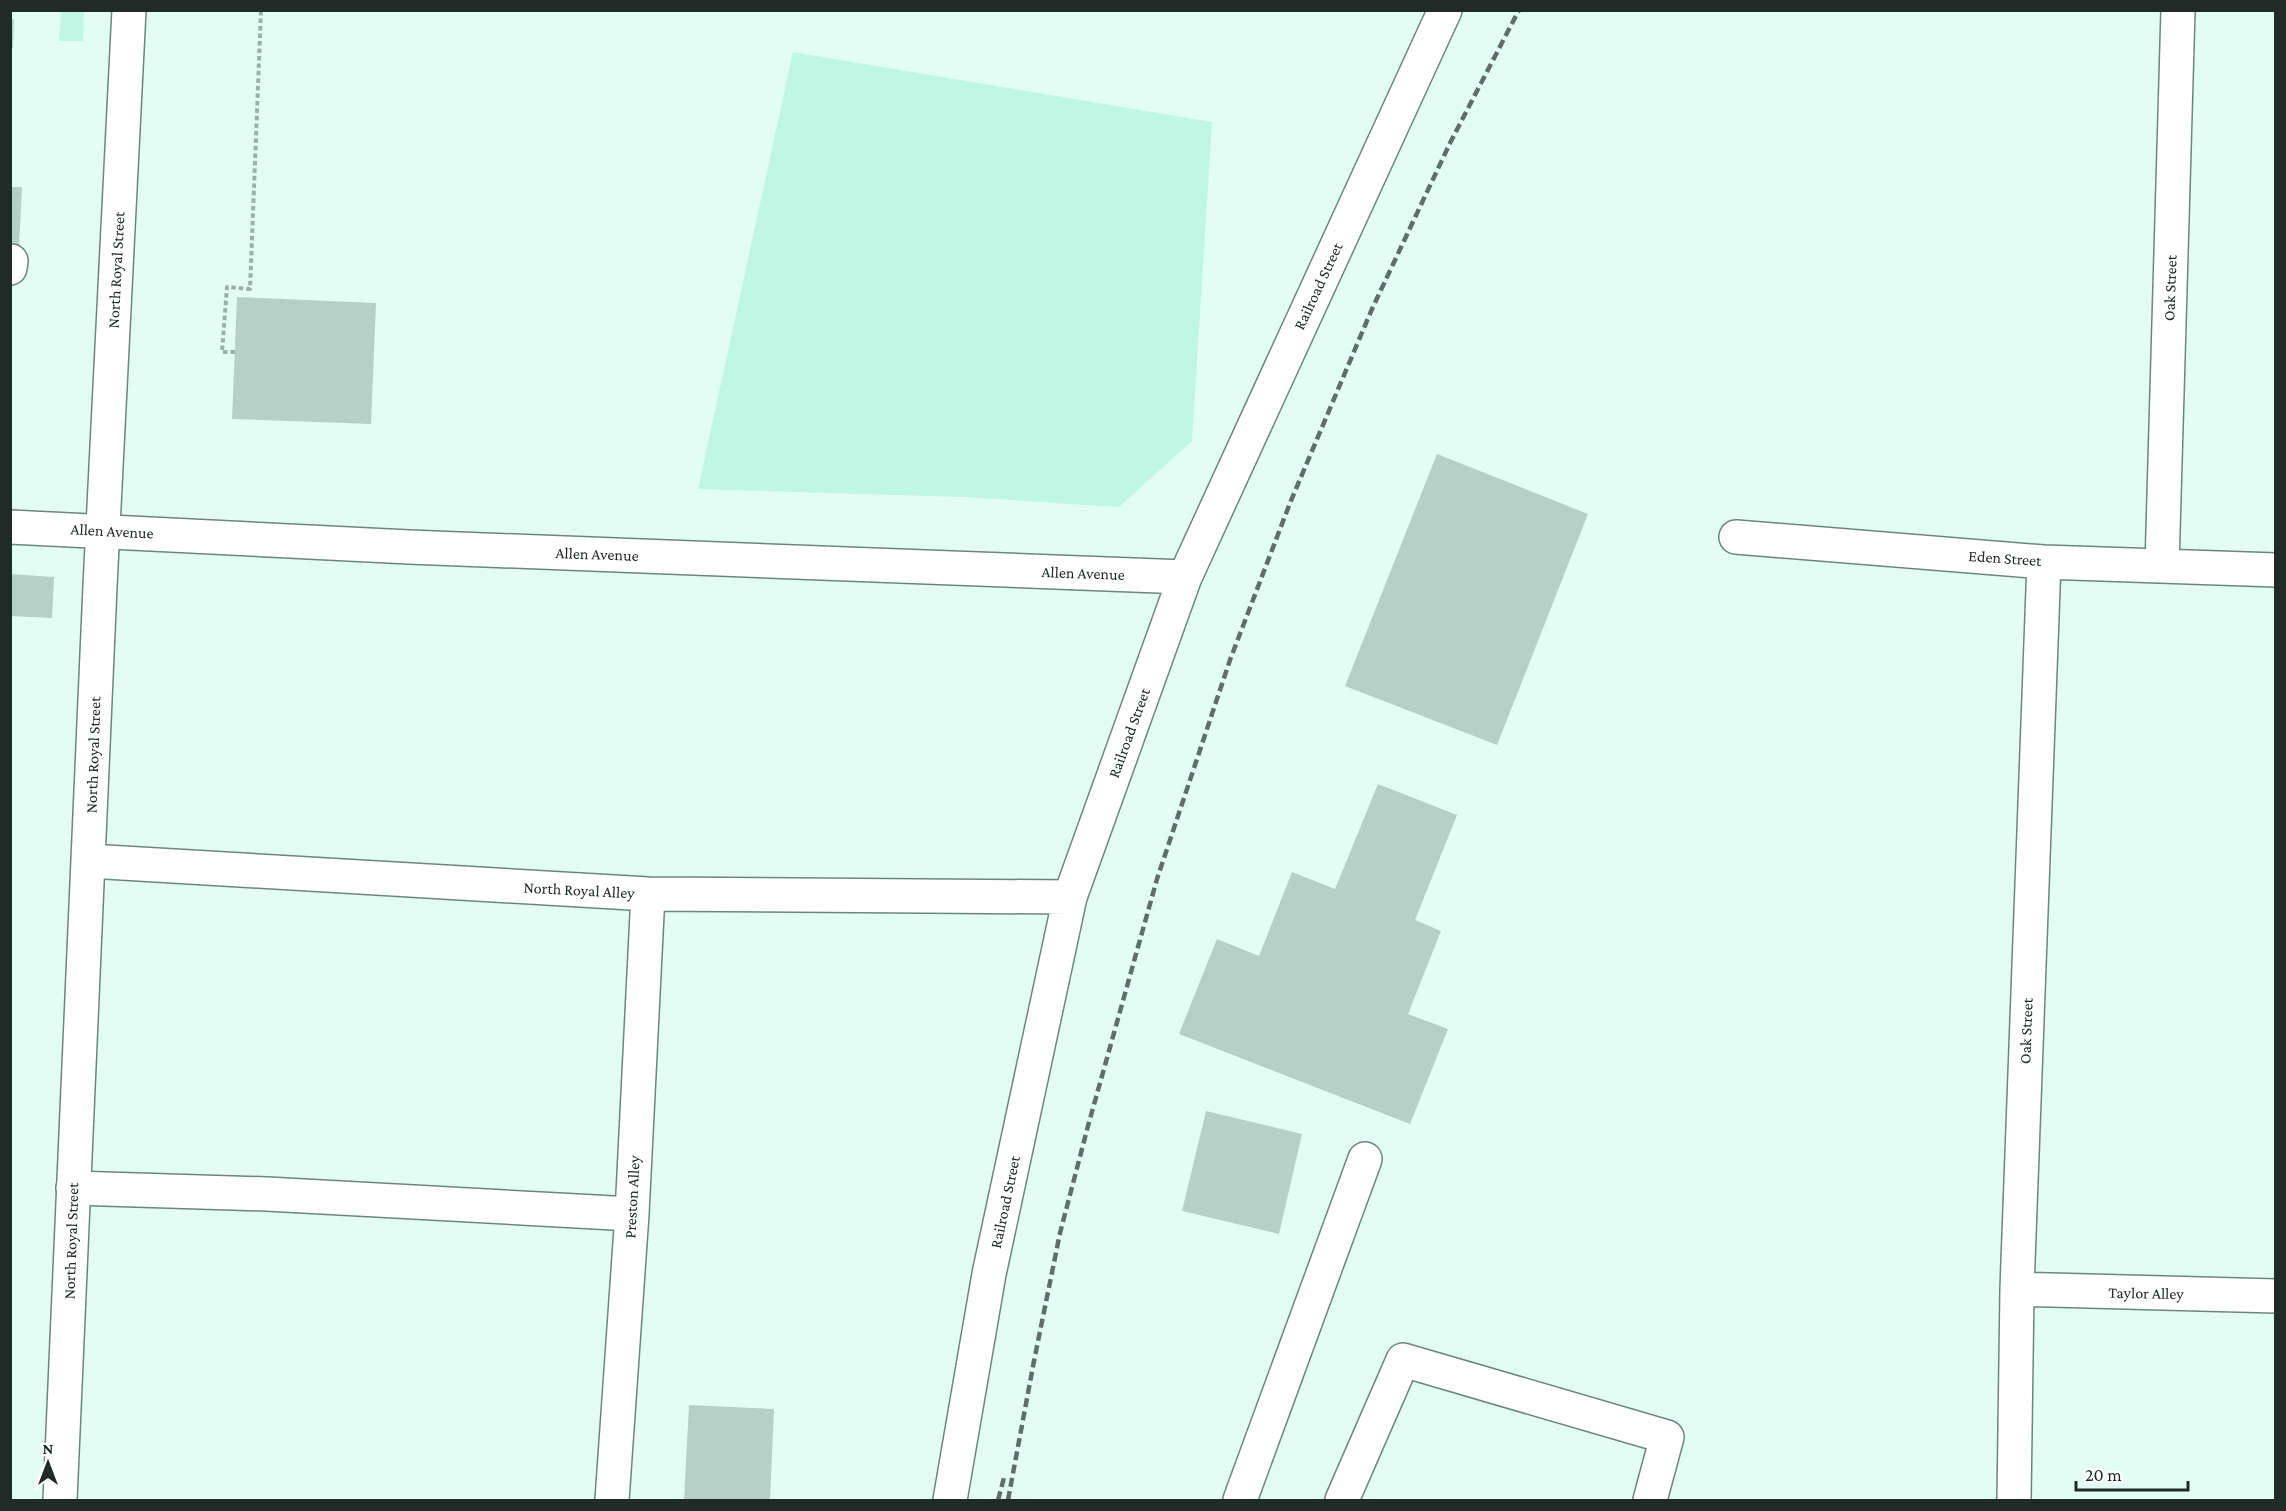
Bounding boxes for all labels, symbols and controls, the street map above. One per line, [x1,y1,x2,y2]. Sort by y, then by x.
street label: North Royal Street [104,210,129,329]
street label: Railroad Street [1290,239,1346,332]
street label: Oak Street [2160,254,2180,321]
street label: Allen Avenue [70,520,154,542]
street label: Allen Avenue [555,544,639,564]
street label: Eden Street [1968,547,2043,569]
street label: Allen Avenue [1041,563,1125,583]
street label: Railroad Street [1105,685,1153,780]
street label: North Royal Street [82,696,105,814]
street label: North Royal Alley [523,879,636,902]
street label: Oak Street [2016,997,2036,1064]
street label: Preston Alley [621,1154,644,1239]
street label: Railroad Street [987,1154,1023,1250]
street label: North Royal Street [60,1182,83,1300]
street label: Taylor Alley [2108,1284,2185,1303]
north arrow [18,1433,78,1493]
text: N [43,1440,54,1457]
scale bar [2076,1454,2188,1492]
text: 20 m [2085,1465,2122,1485]

